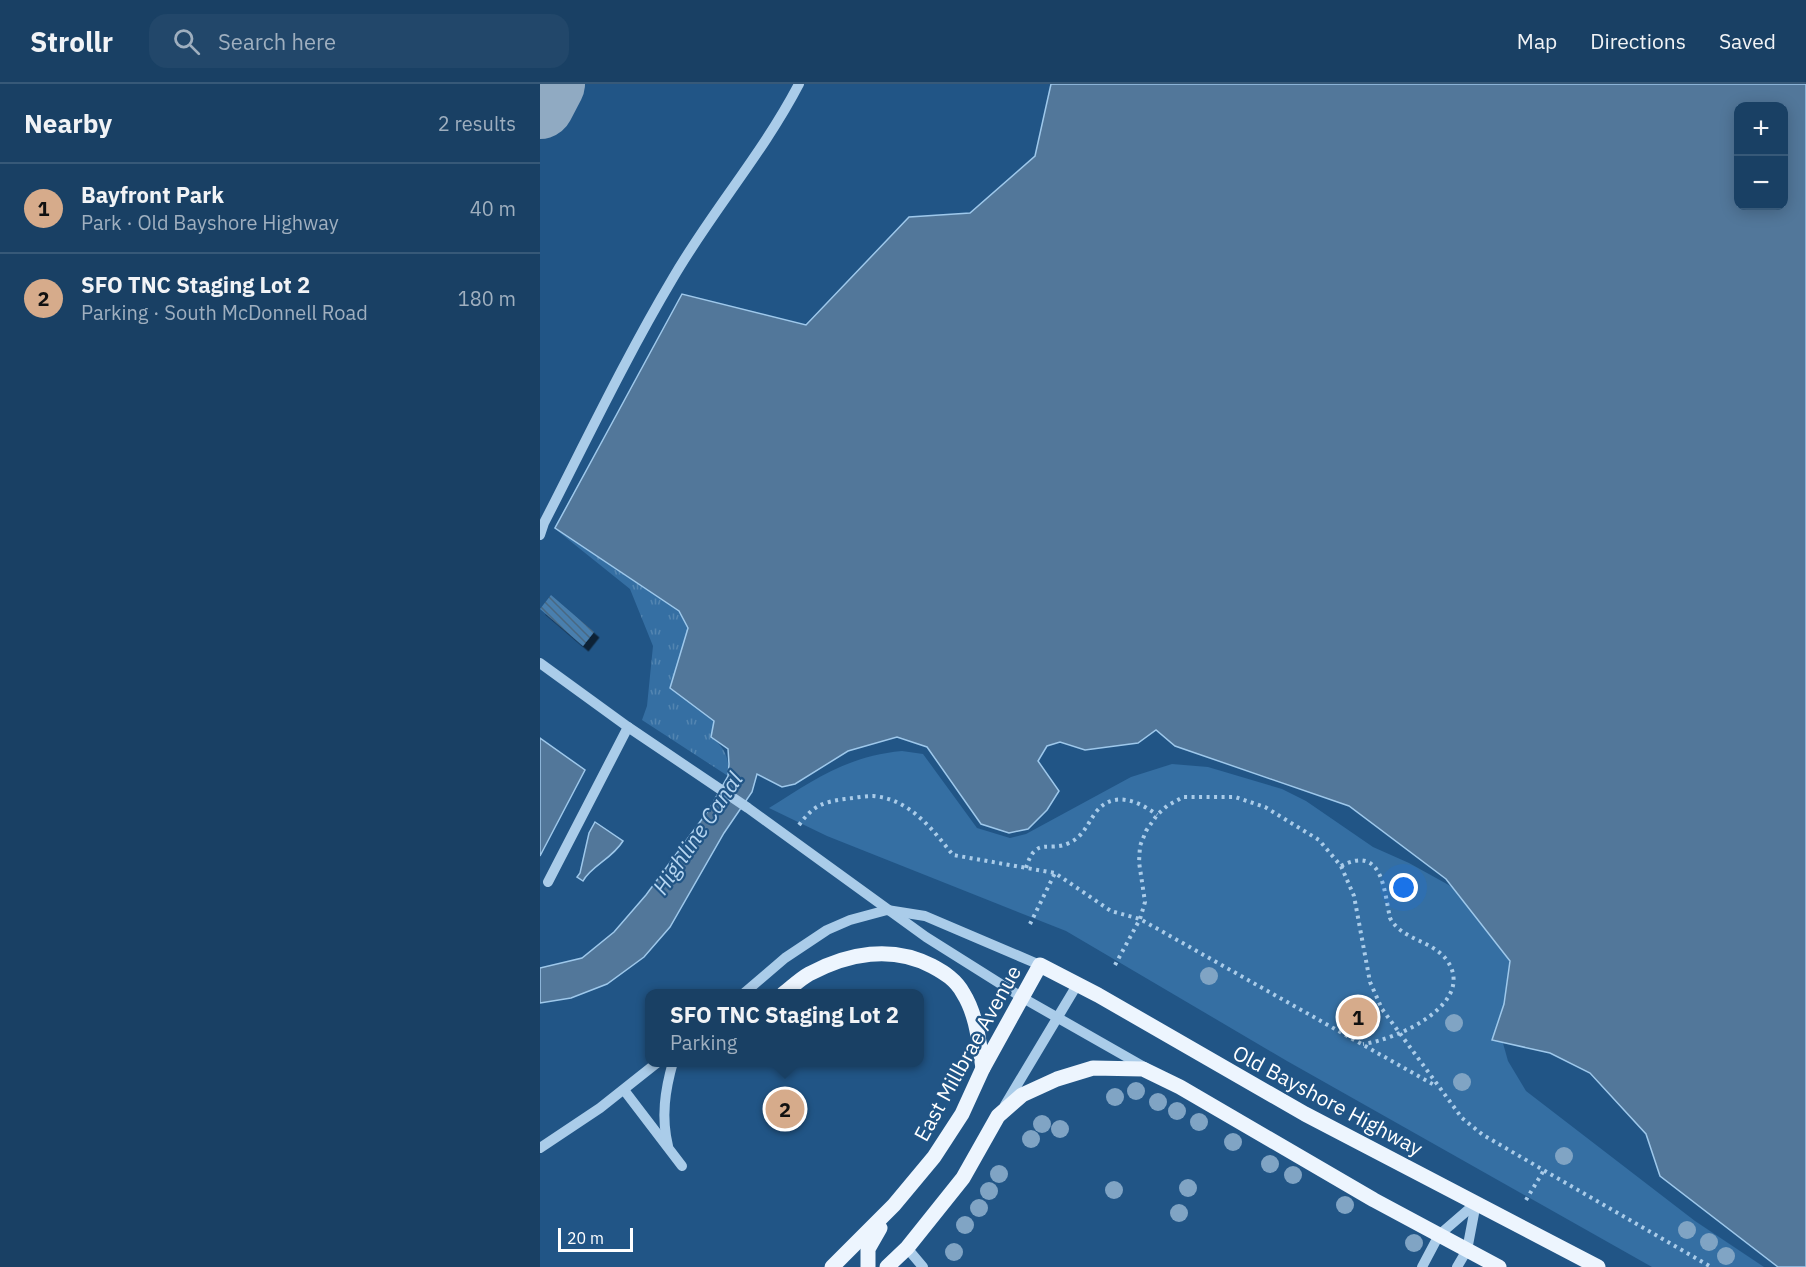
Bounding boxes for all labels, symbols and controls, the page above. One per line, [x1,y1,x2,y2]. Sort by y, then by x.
search box [149,14,569,68]
text: Strollr [30,23,113,60]
icon: search [170,25,203,58]
text: Search here [218,27,336,56]
text: Map [1517,27,1557,55]
text: Directions [1590,27,1686,55]
text: Saved [1719,27,1776,55]
map controls [1734,102,1788,210]
button: + [1734,102,1788,156]
text: Nearby [24,106,112,140]
text: 2 results [438,110,516,137]
button: − [1734,156,1788,210]
text: Bayfront Park [81,180,224,209]
text: 1 [38,195,50,222]
text: 40 m [470,195,516,222]
text: Park · Old Bayshore Highway [81,209,339,236]
text: SFO TNC Staging Lot 2 [81,270,310,299]
text: 2 [38,285,50,312]
text: 180 m [458,285,516,312]
text: Parking · South McDonnell Road [81,299,368,326]
water label: Highline Canal [645,766,749,900]
your location [1389,873,1418,902]
street label: East Millbrae Avenue [907,960,1027,1146]
popup [645,989,924,1067]
pin: 1 [1338,994,1378,1040]
text: SFO TNC Staging Lot 2 [670,1000,899,1029]
text: Parking [670,1029,737,1056]
street label: Old Bayshore Highway [1228,1038,1428,1162]
pin: 2 [766,1086,804,1132]
scale bar [558,1225,633,1252]
text: 20 m [567,1228,604,1248]

